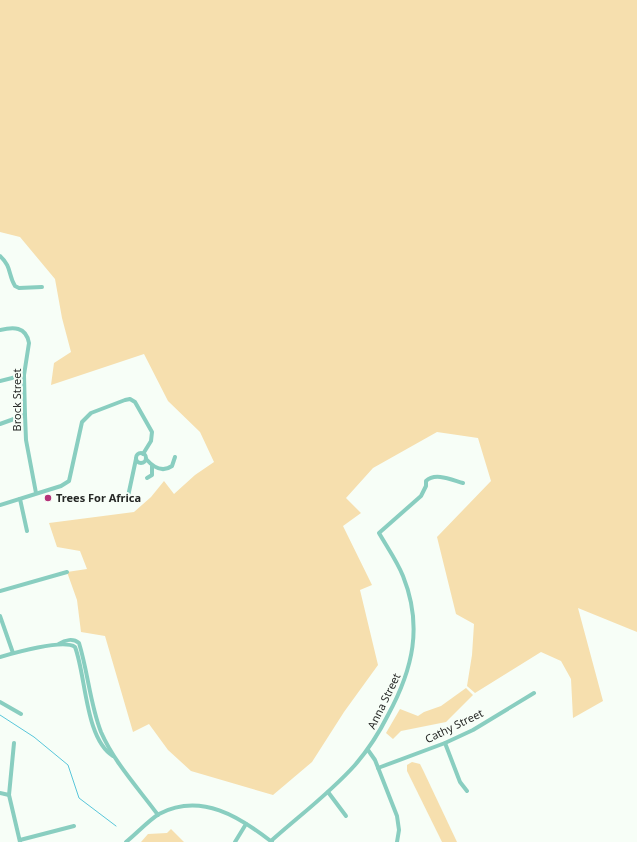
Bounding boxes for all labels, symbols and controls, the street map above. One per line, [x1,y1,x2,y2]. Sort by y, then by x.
street label: Brock Street [9,369,24,431]
place label: Trees For Africa [56,490,141,505]
marker: Trees For Africa [43,493,53,503]
street label: Anna Street [364,670,404,731]
street label: Cathy Street [422,705,485,746]

